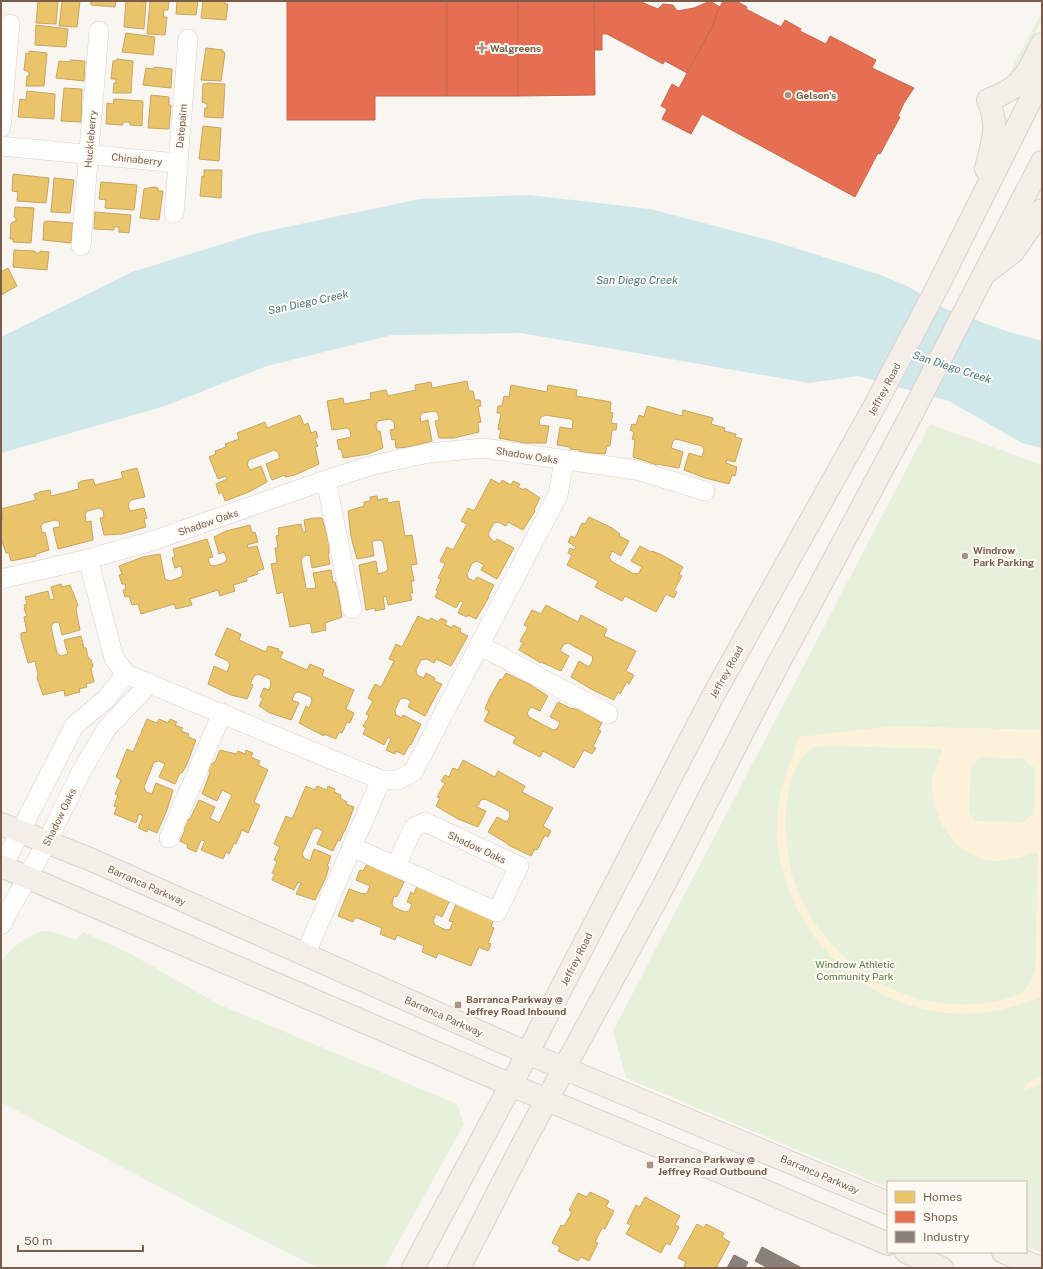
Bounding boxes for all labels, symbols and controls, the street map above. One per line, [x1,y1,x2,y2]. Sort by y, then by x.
place label: Walgreens [490,42,541,54]
marker: Walgreens [477,43,487,53]
place label: Gelson's [796,89,836,101]
marker: Gelson's [783,90,793,100]
street label: Datepalm [173,103,189,149]
street label: Huckleberry [82,109,99,168]
street label: Chinaberry [111,150,164,168]
water label: San Diego Creek [596,274,678,286]
water label: San Diego Creek [267,288,349,316]
water label: San Diego Creek [911,349,993,385]
street label: Jeffrey Road [865,361,903,417]
street label: Shadow Oaks [495,444,559,466]
street label: Shadow Oaks [176,506,240,538]
place label: Windrow Park Parking [973,544,1035,568]
marker: Windrow Park Parking [960,551,970,561]
street label: Jeffrey Road [707,644,745,700]
street label: Shadow Oaks [40,786,78,848]
street label: Shadow Oaks [446,828,508,866]
street label: Barranca Parkway [106,862,189,908]
street label: Jeffrey Road [558,930,594,988]
park label: Windrow Athletic Community Park [815,958,895,982]
street label: Barranca Parkway [403,993,486,1039]
place label: Barranca Parkway @ Jeffrey Road Inbound [466,993,566,1017]
marker: Barranca Parkway @ Jeffrey Road Inbound [453,1000,463,1010]
street label: Barranca Parkway [779,1152,862,1196]
place label: Barranca Parkway @ Jeffrey Road Outbound [658,1153,767,1177]
marker: Barranca Parkway @ Jeffrey Road Outbound [645,1160,655,1170]
legend [887,1181,1027,1253]
text: Homes [923,1190,962,1204]
text: Shops [923,1210,958,1224]
scale bar [18,1227,143,1253]
text: Industry [923,1230,970,1244]
text: 50 m [24,1234,52,1248]

